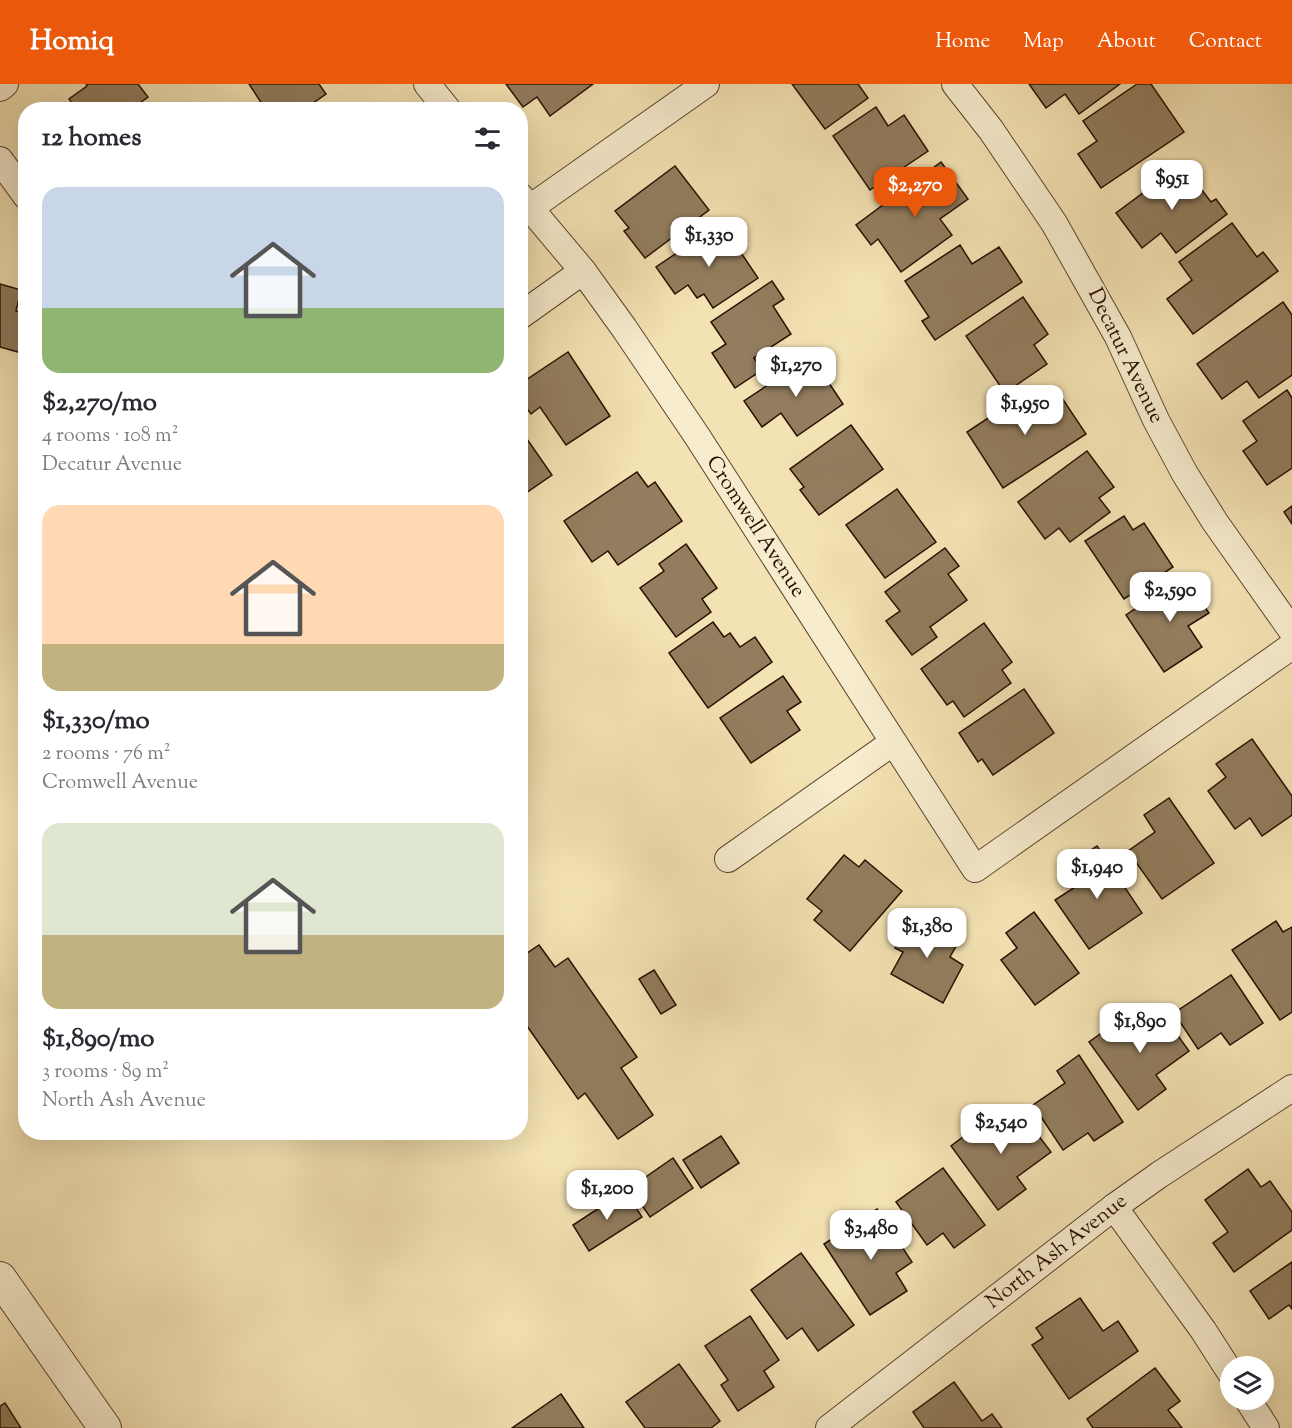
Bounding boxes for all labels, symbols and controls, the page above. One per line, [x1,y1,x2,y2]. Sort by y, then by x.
text: Homiq [30,22,114,62]
text: Home [935,27,990,57]
text: Map [1023,27,1064,57]
text: About [1097,27,1156,57]
text: Contact [1189,27,1262,57]
text: 12 homes [42,120,141,157]
icon: filters [471,122,504,155]
pin: $951 [1136,160,1208,211]
text: $951 [1155,165,1189,194]
pin: $2,270 [866,167,964,218]
text: $2,270 [888,172,942,201]
pin: $1,330 [660,217,758,268]
text: $1,330 [684,222,734,251]
icon: home [219,226,327,334]
street label: Decatur Avenue [1079,283,1171,429]
pin: $1,270 [747,347,845,398]
text: $1,270 [770,352,822,381]
text: $2,270/mo [42,385,157,422]
pin: $1,950 [976,385,1074,436]
text: $1,950 [1000,390,1050,419]
text: 4 rooms · 108 m² [42,422,178,451]
street label: Cromwell Avenue [698,450,812,604]
text: Decatur Avenue [42,451,182,480]
icon: home [219,544,327,652]
pin: $2,590 [1121,572,1219,623]
text: $2,590 [1144,577,1196,606]
text: $1,330/mo [42,703,150,740]
text: 2 rooms · 76 m² [42,740,170,769]
text: Cromwell Avenue [42,769,198,798]
pin: $1,940 [1048,849,1146,900]
text: $1,940 [1071,854,1123,883]
icon: home [219,862,327,970]
pin: $1,380 [878,908,976,959]
text: $1,380 [901,913,953,942]
pin: $1,890 [1091,1003,1189,1054]
text: $1,890 [1114,1008,1166,1037]
text: $1,890/mo [42,1021,155,1058]
text: 3 rooms · 89 m² [42,1058,169,1087]
text: North Ash Avenue [42,1087,206,1116]
pin: $2,540 [952,1104,1050,1155]
text: $2,540 [975,1109,1027,1138]
pin: $1,200 [558,1170,656,1221]
text: $1,200 [581,1175,633,1204]
street label: North Ash Avenue [980,1187,1134,1317]
pin: $3,480 [822,1210,920,1261]
text: $3,480 [844,1215,898,1244]
map controls [1220,1356,1274,1410]
button: layers [1220,1356,1274,1410]

